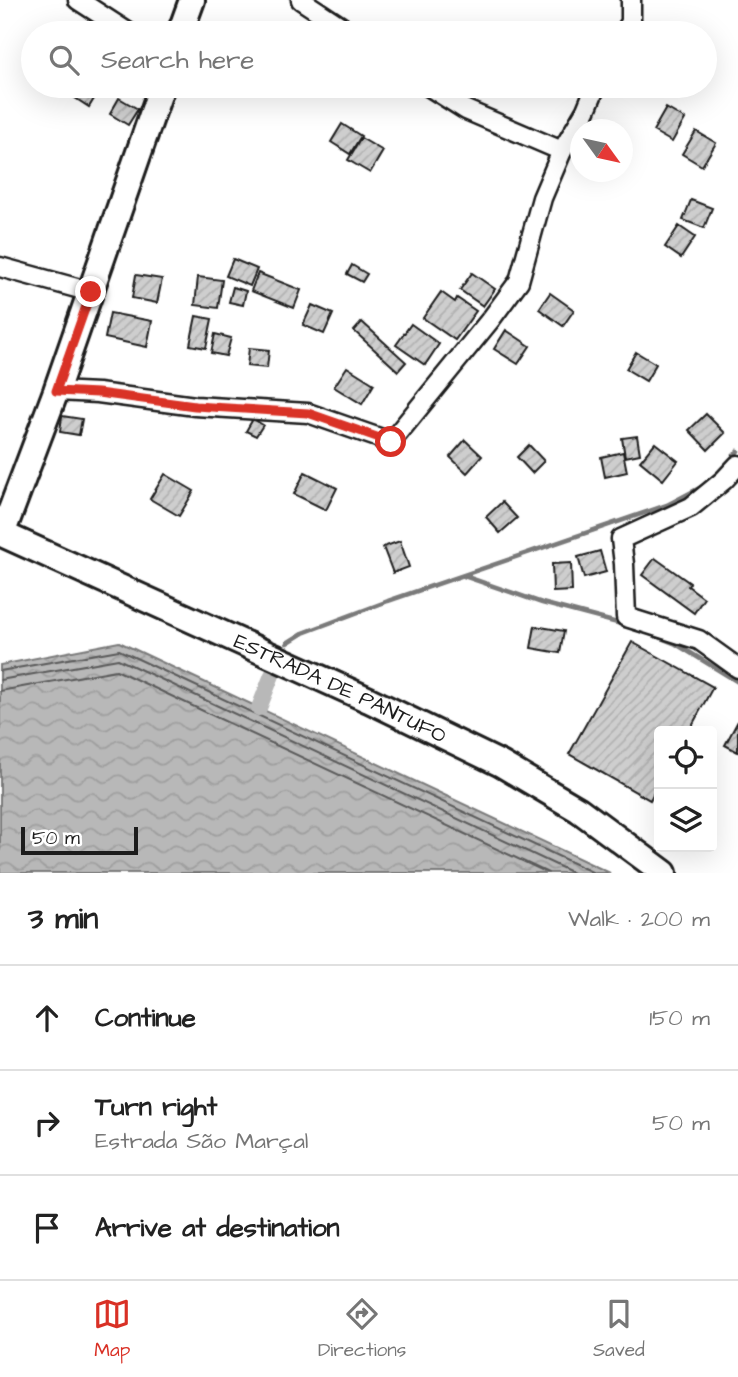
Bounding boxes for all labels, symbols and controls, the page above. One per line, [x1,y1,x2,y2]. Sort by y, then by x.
search box [21,21,717,98]
icon: search [45,41,83,79]
text: Search here [101,42,254,78]
north arrow [570,119,633,182]
route end [75,276,106,307]
route start [375,426,406,457]
street label: ESTRADA DE PANTUFO [229,627,451,750]
map controls [654,726,717,852]
button: locate [654,726,717,789]
button: layers [654,789,717,852]
scale bar [21,824,138,856]
text: 50 m [32,825,80,852]
text: 3 min [28,898,98,940]
text: Walk · 200 m [568,903,710,935]
icon: ahead [28,999,66,1037]
text: Continue [95,1000,196,1036]
text: 150 m [649,1002,710,1034]
text: Turn right [95,1089,217,1125]
icon: right [28,1104,66,1142]
text: 50 m [652,1107,710,1139]
text: Estrada São Marçal [95,1125,308,1157]
icon: arrive [28,1209,66,1247]
text: Arrive at destination [95,1210,340,1246]
tab: Map [93,1295,131,1364]
tab: Directions [318,1295,406,1364]
tab: Saved [593,1295,645,1364]

